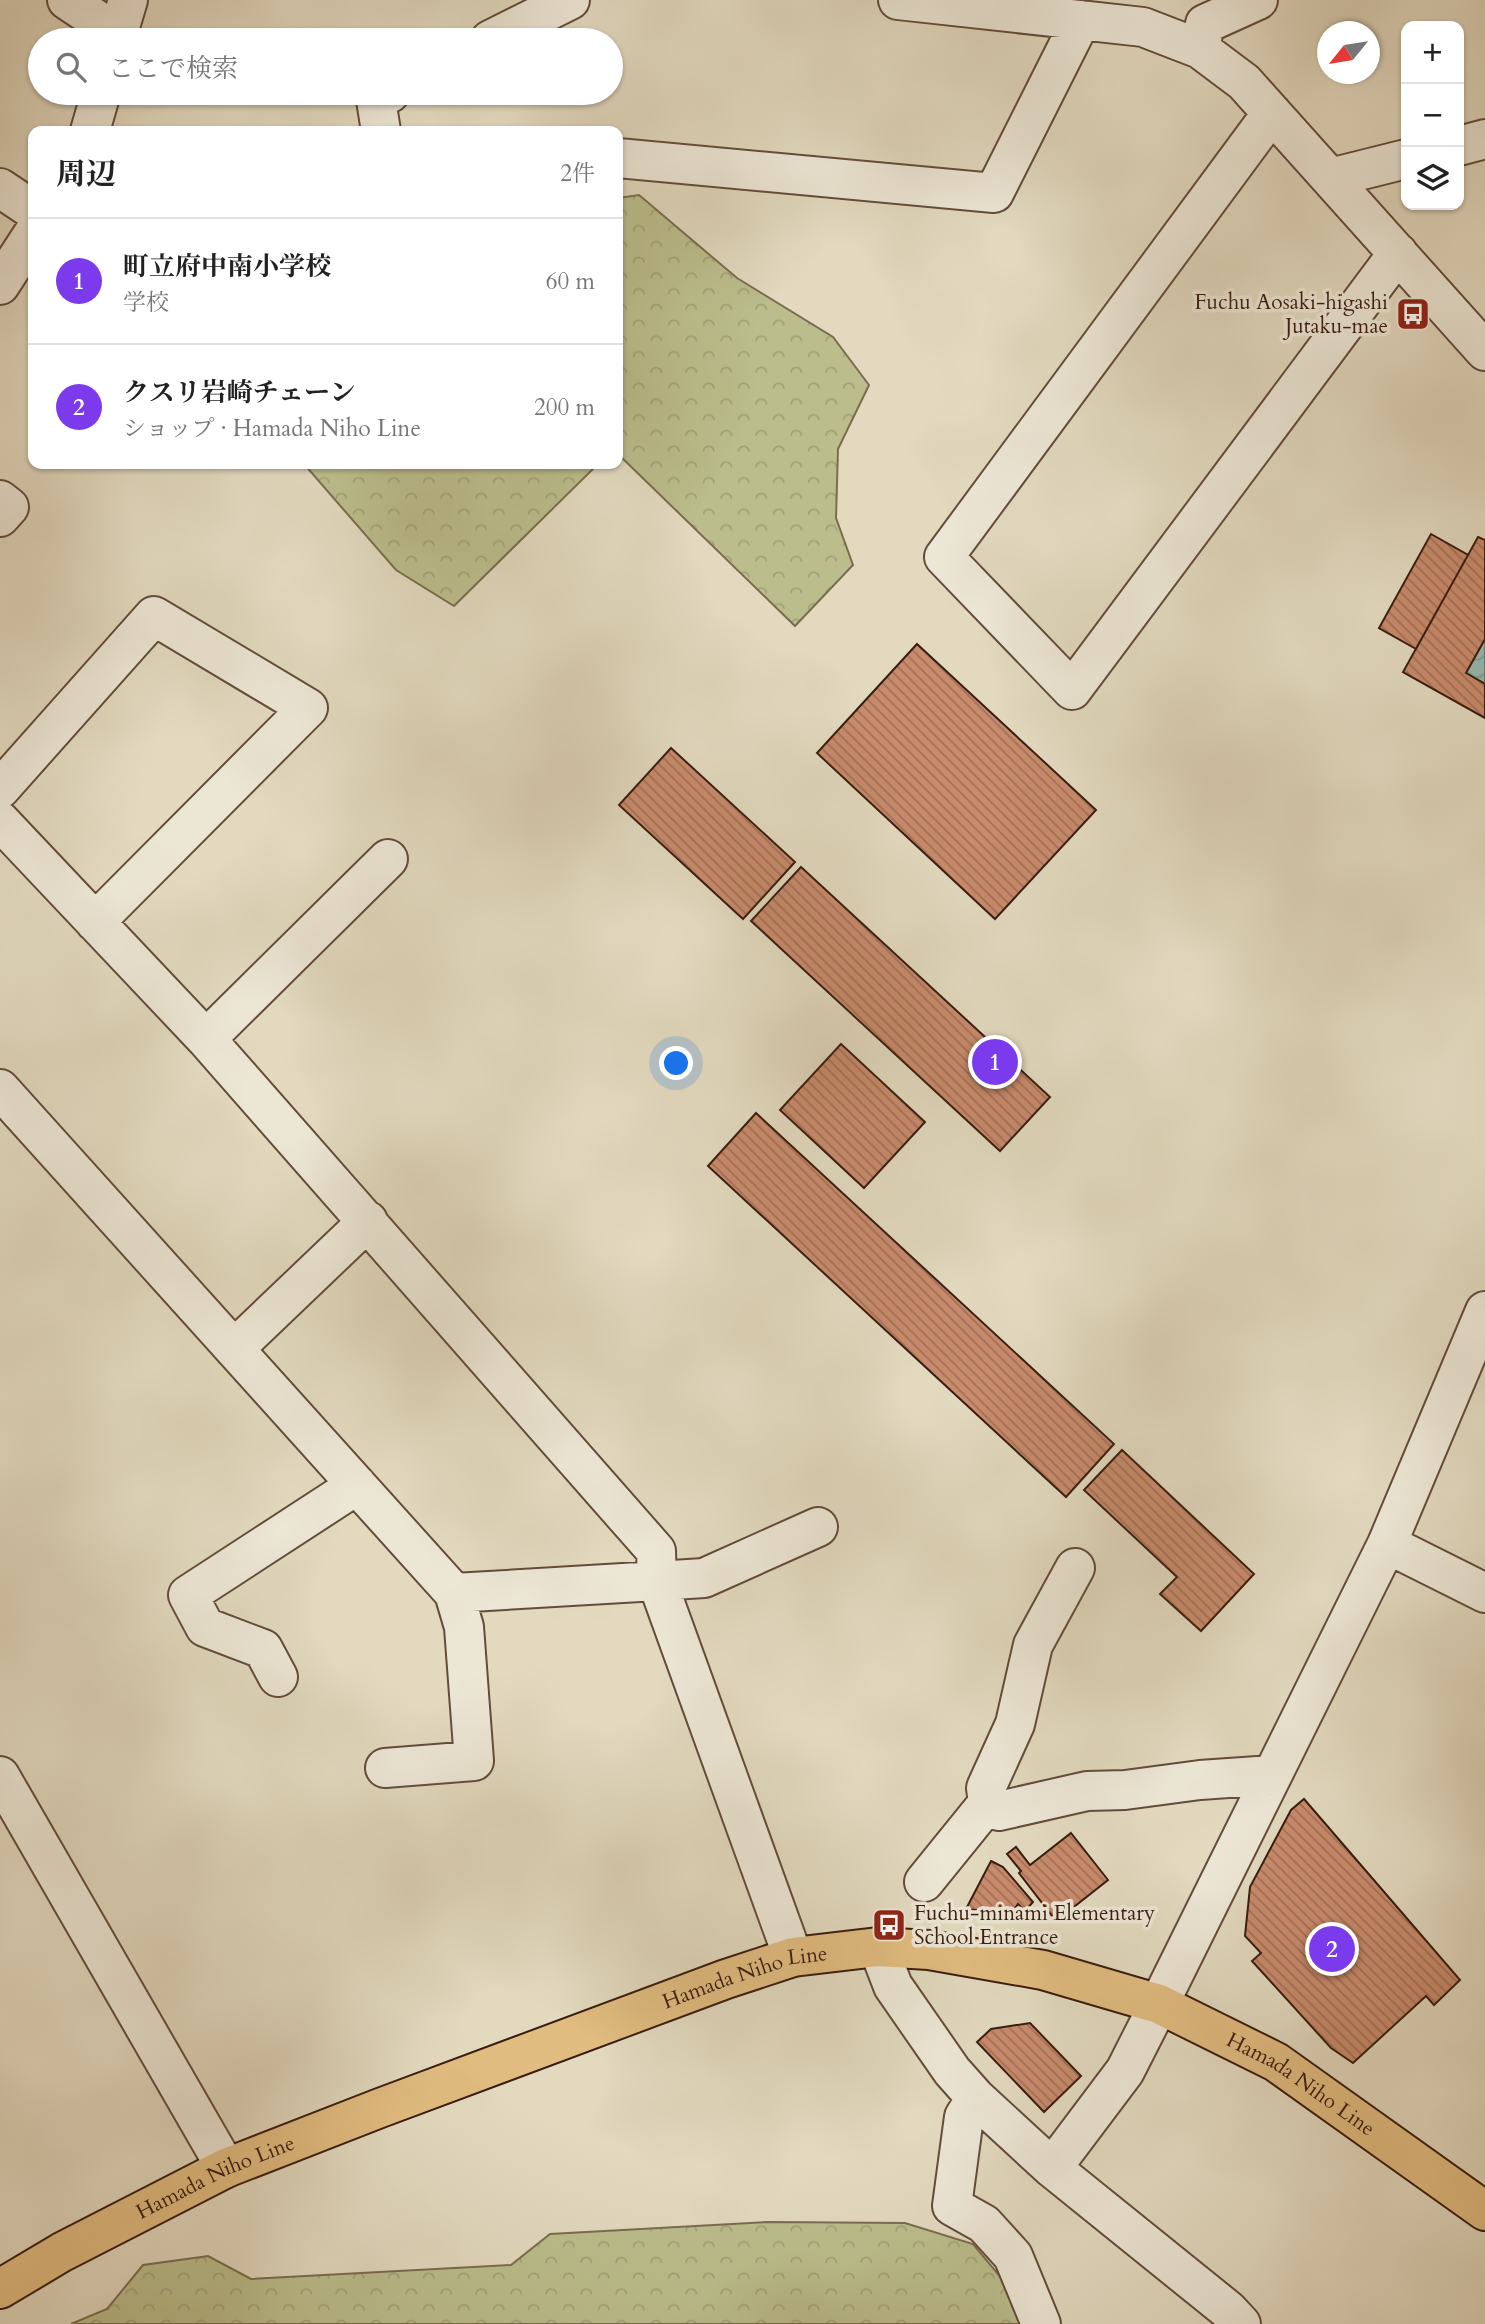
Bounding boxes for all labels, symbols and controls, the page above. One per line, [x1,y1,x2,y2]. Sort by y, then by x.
north arrow [1317,21,1380,84]
map controls [1401,21,1464,210]
button: + [1401,21,1464,84]
search box [28,28,623,105]
icon: search [52,48,90,86]
text: ここで検索 [108,51,238,86]
button: − [1401,84,1464,147]
button: layers [1401,147,1464,210]
text: 周辺 [56,154,116,195]
text: 2件 [560,158,595,189]
text: 町立府中南小学校 [123,249,331,284]
text: 1 [73,266,85,297]
text: 60 m [546,266,595,297]
text: 学校 [123,287,169,318]
place label: Fuchu Aosaki-higashi Jutaku-mae [1195,288,1388,341]
bus stop icon: Fuchu Aosaki-higashi Jutaku-mae [1394,295,1432,333]
text: クスリ岩崎チェーン [123,375,355,410]
text: 2 [73,392,85,423]
text: 200 m [534,392,595,423]
text: ショップ · Hamada Niho Line [123,413,421,444]
pin: 1 [972,1036,1018,1088]
your location [659,1046,693,1080]
place label: Fuchu-minami Elementary School Entrance [914,1899,1155,1952]
bus stop icon: Fuchu-minami Elementary School Entrance [870,1906,908,1944]
pin: 2 [1309,1923,1355,1975]
street label: Hamada Niho Line [658,1939,829,2016]
street label: Hamada Niho Line [1222,2026,1381,2143]
street label: Hamada Niho Line [131,2129,299,2227]

